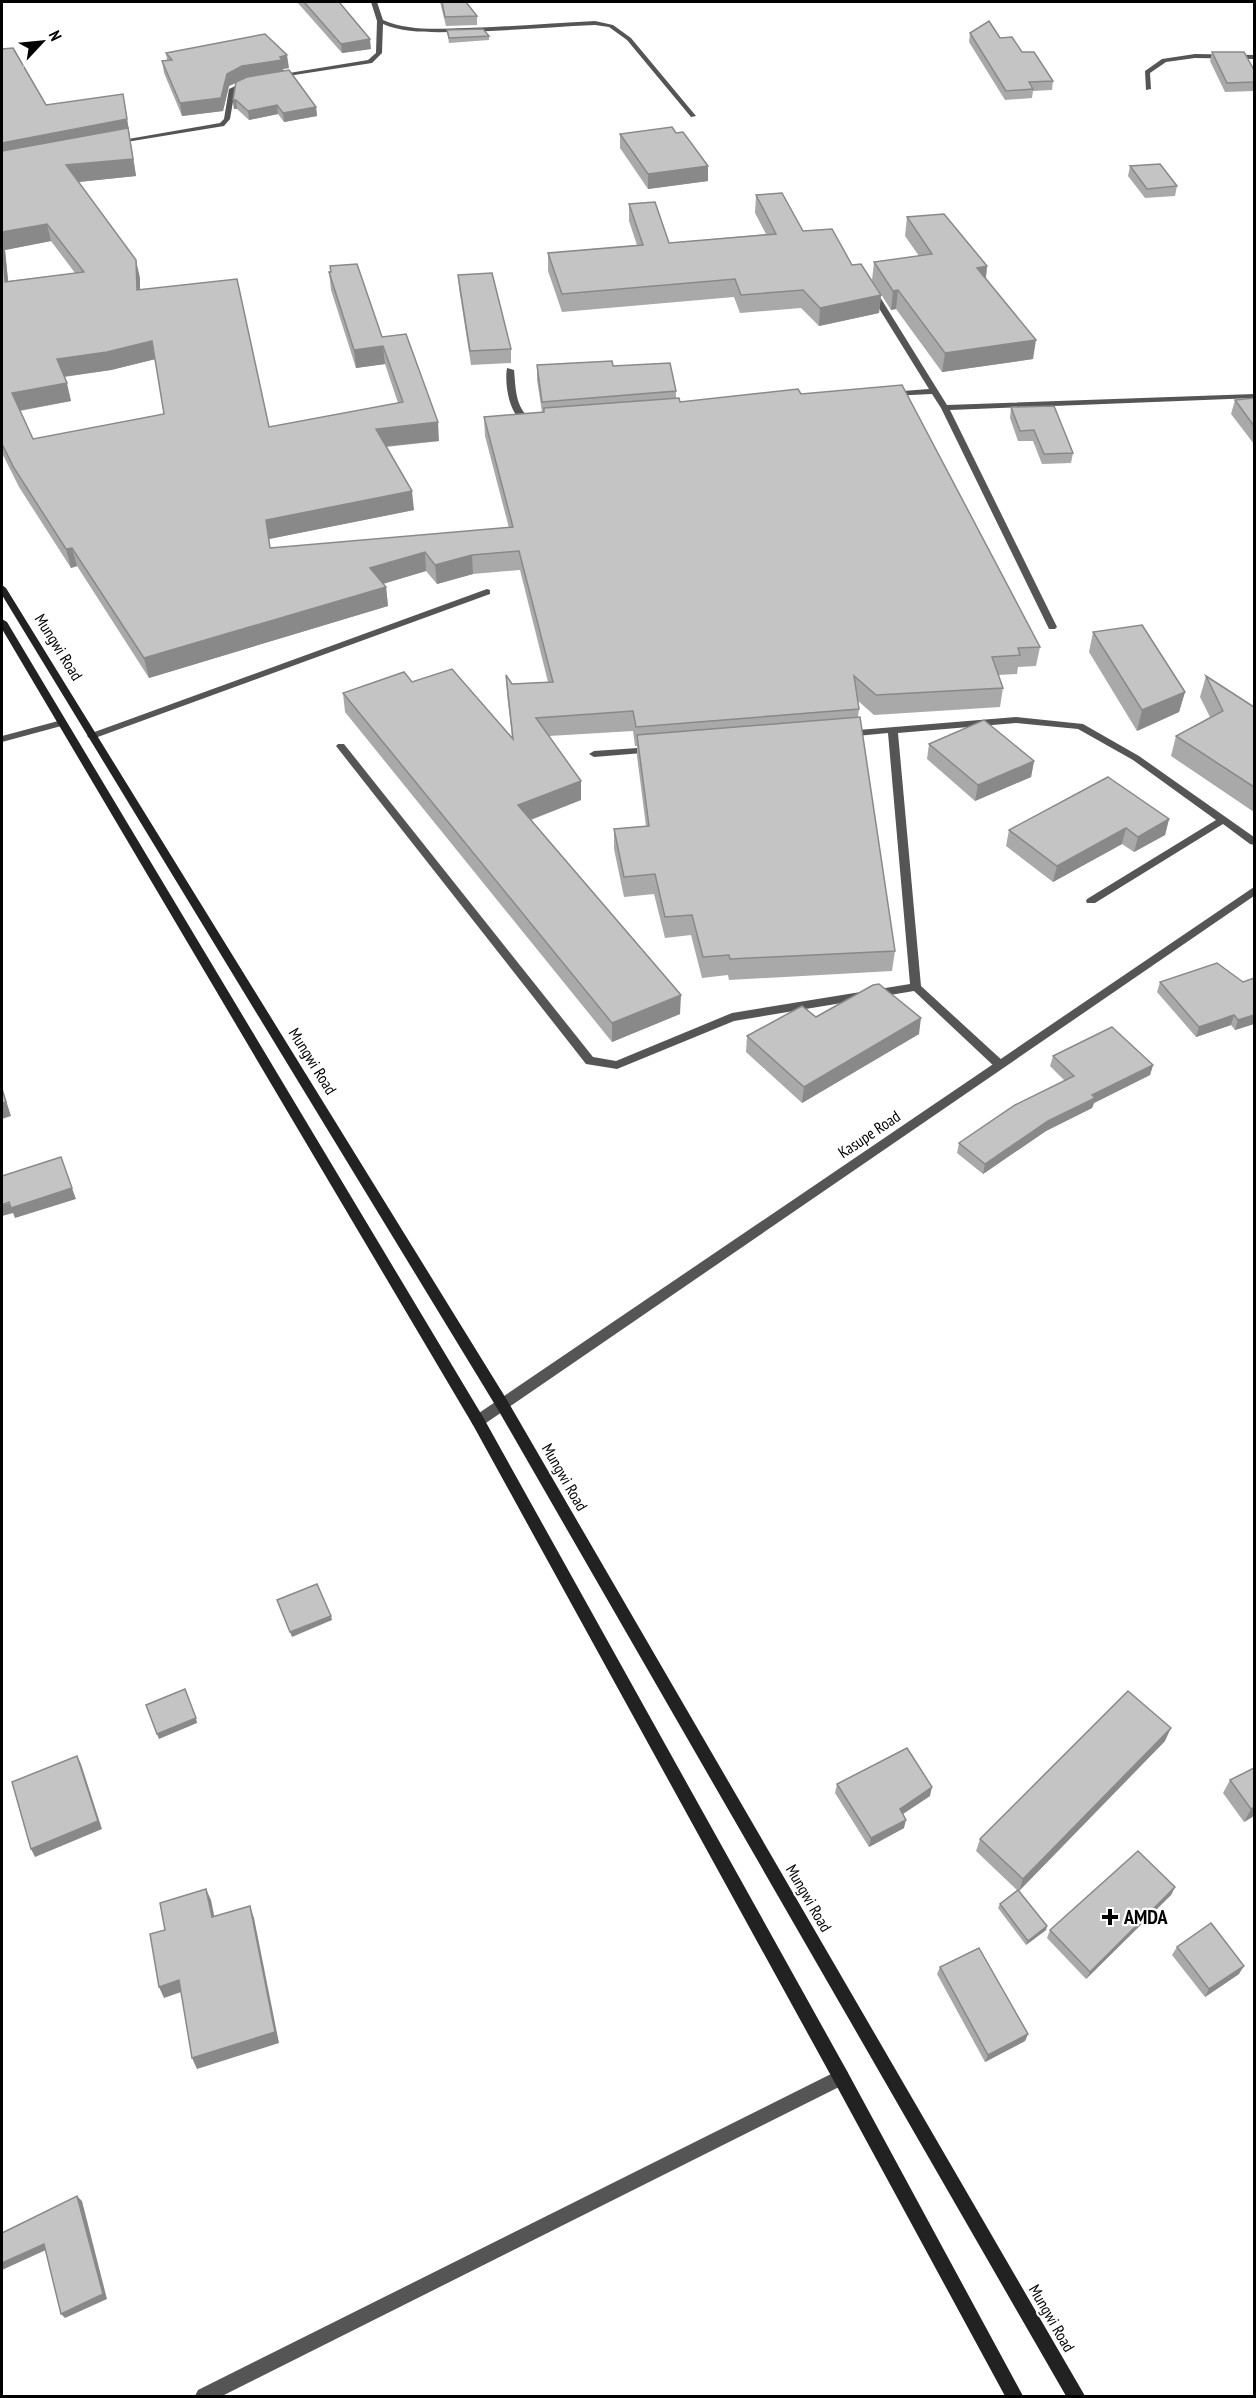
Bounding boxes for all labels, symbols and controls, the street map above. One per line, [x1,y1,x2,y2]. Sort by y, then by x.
north arrow [12,12,72,72]
text: N [45,27,66,44]
street label: Mungwi Road [31,610,87,684]
street label: Mungwi Road [285,1024,341,1098]
street label: Kasupe Road [834,1106,904,1162]
street label: Mungwi Road [538,1440,592,1514]
street label: Mungwi Road [782,1861,836,1935]
place label: AMDA [1123,1904,1168,1930]
marker: AMDA [1101,1908,1119,1926]
street label: Mungwi Road [1025,2281,1079,2355]

